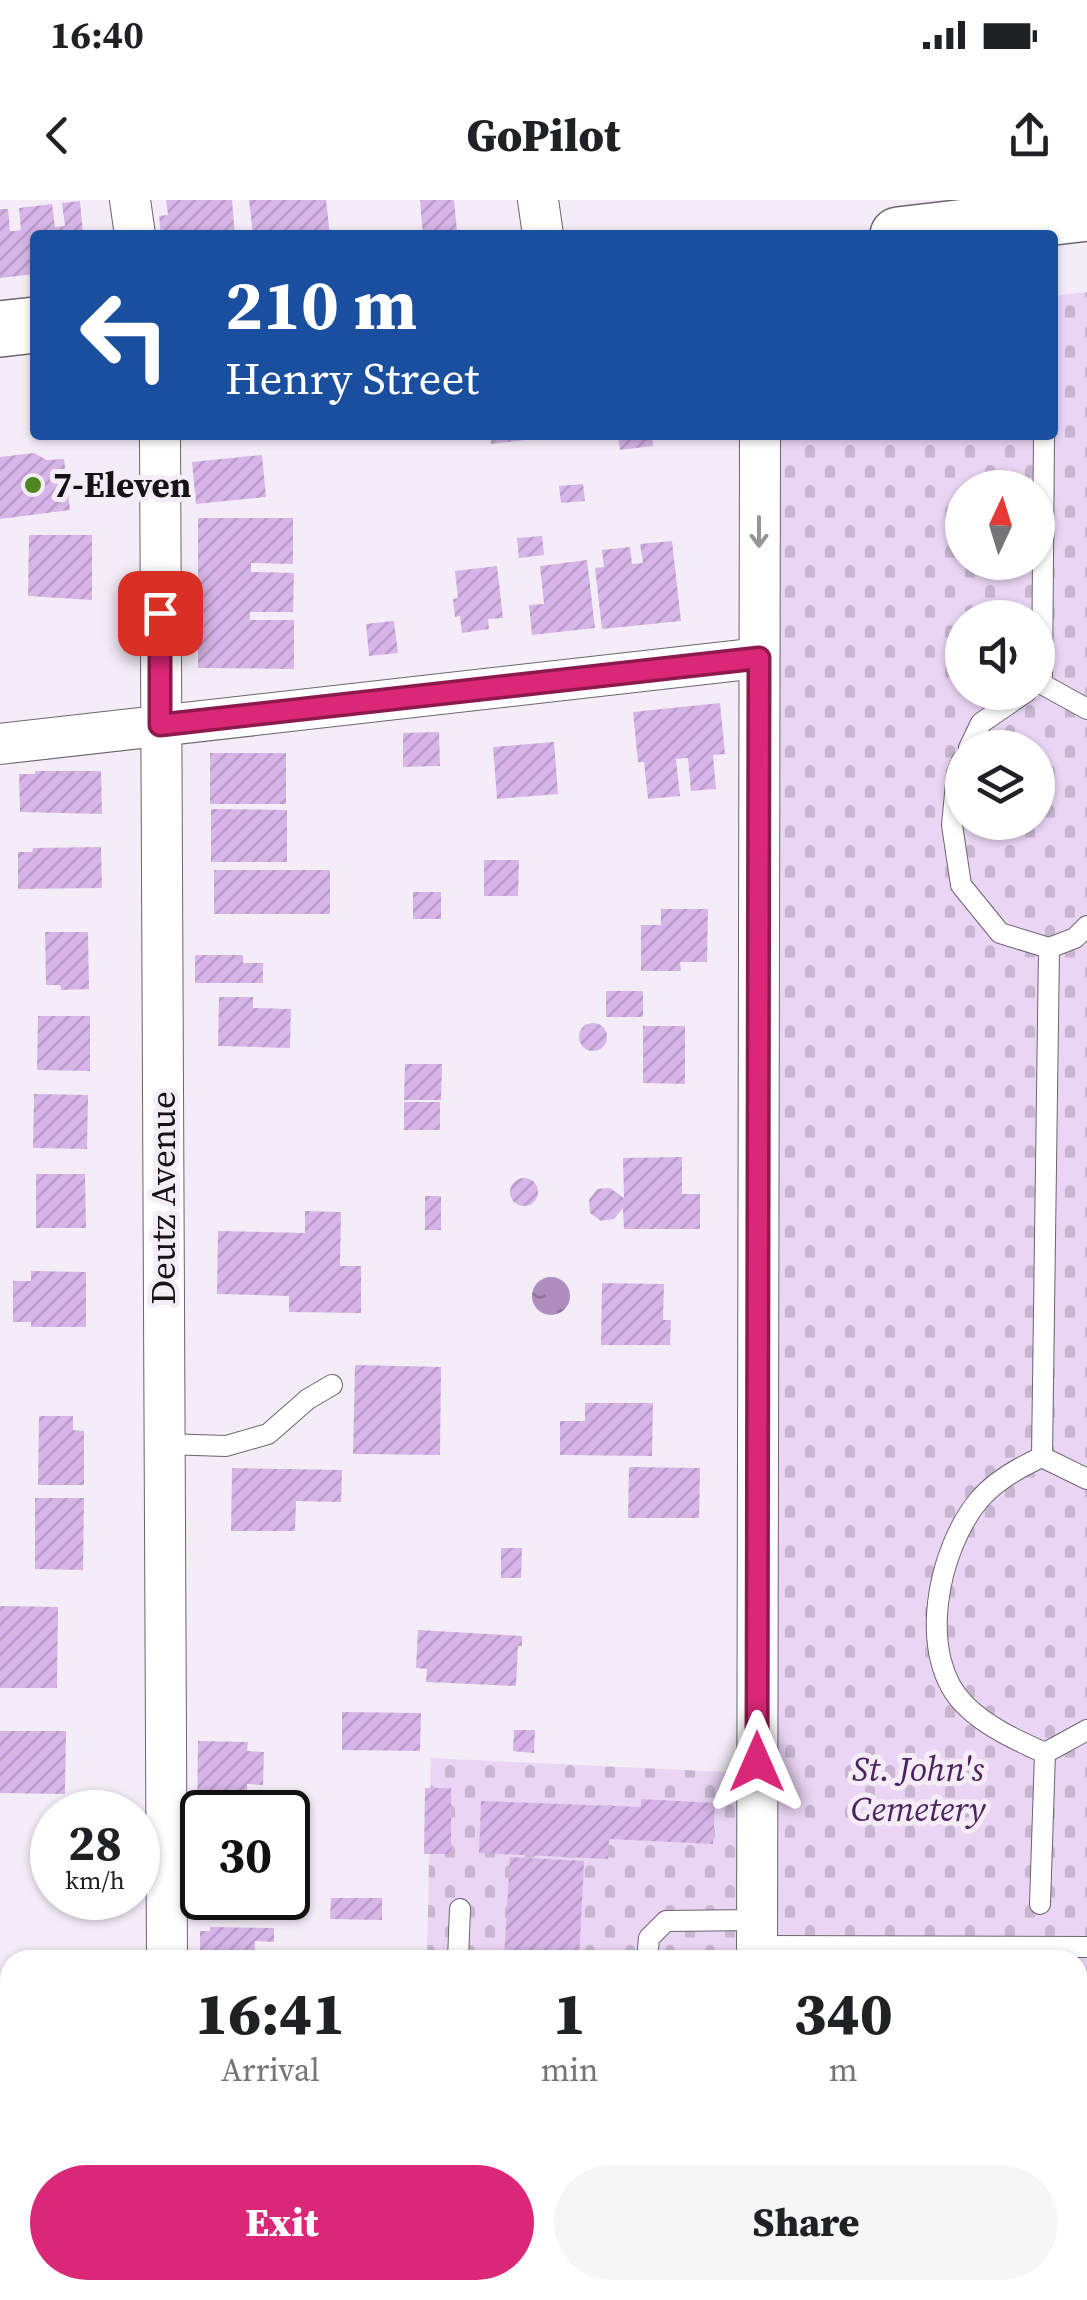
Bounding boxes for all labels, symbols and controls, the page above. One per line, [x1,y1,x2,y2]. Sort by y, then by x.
text: 16:40 [50,9,144,61]
text: GoPilot [467,104,621,166]
icon: back [30,108,85,163]
icon: share [1002,108,1057,163]
text: 210 m [225,256,417,352]
icon: left [60,270,190,400]
text: Henry Street [225,347,479,409]
place label: 7-Eleven [53,461,191,509]
north arrow [945,470,1055,580]
map controls [945,470,1055,840]
marker: 7-Eleven [22,474,44,496]
one-way arrow [750,516,768,548]
pin [118,571,203,656]
icon: arrive [133,586,188,641]
button: sound [945,600,1055,710]
button: layers [945,730,1055,840]
street label: Deutz Avenue [139,1091,187,1305]
position arrow [705,1710,809,1814]
park label: St. John's Cemetery [851,1745,987,1833]
speed limit sign: 30 [180,1790,310,1920]
text: 28 [68,1808,122,1877]
text: km/h [65,1863,125,1897]
text: 16:41 [195,1972,345,2054]
text: 1 [553,1972,586,2054]
text: 340 [794,1972,893,2054]
text: Arrival [221,2048,320,2092]
text: min [541,2048,598,2092]
text: m [829,2048,858,2092]
button: Exit [30,2165,534,2280]
button: Share [554,2165,1058,2280]

